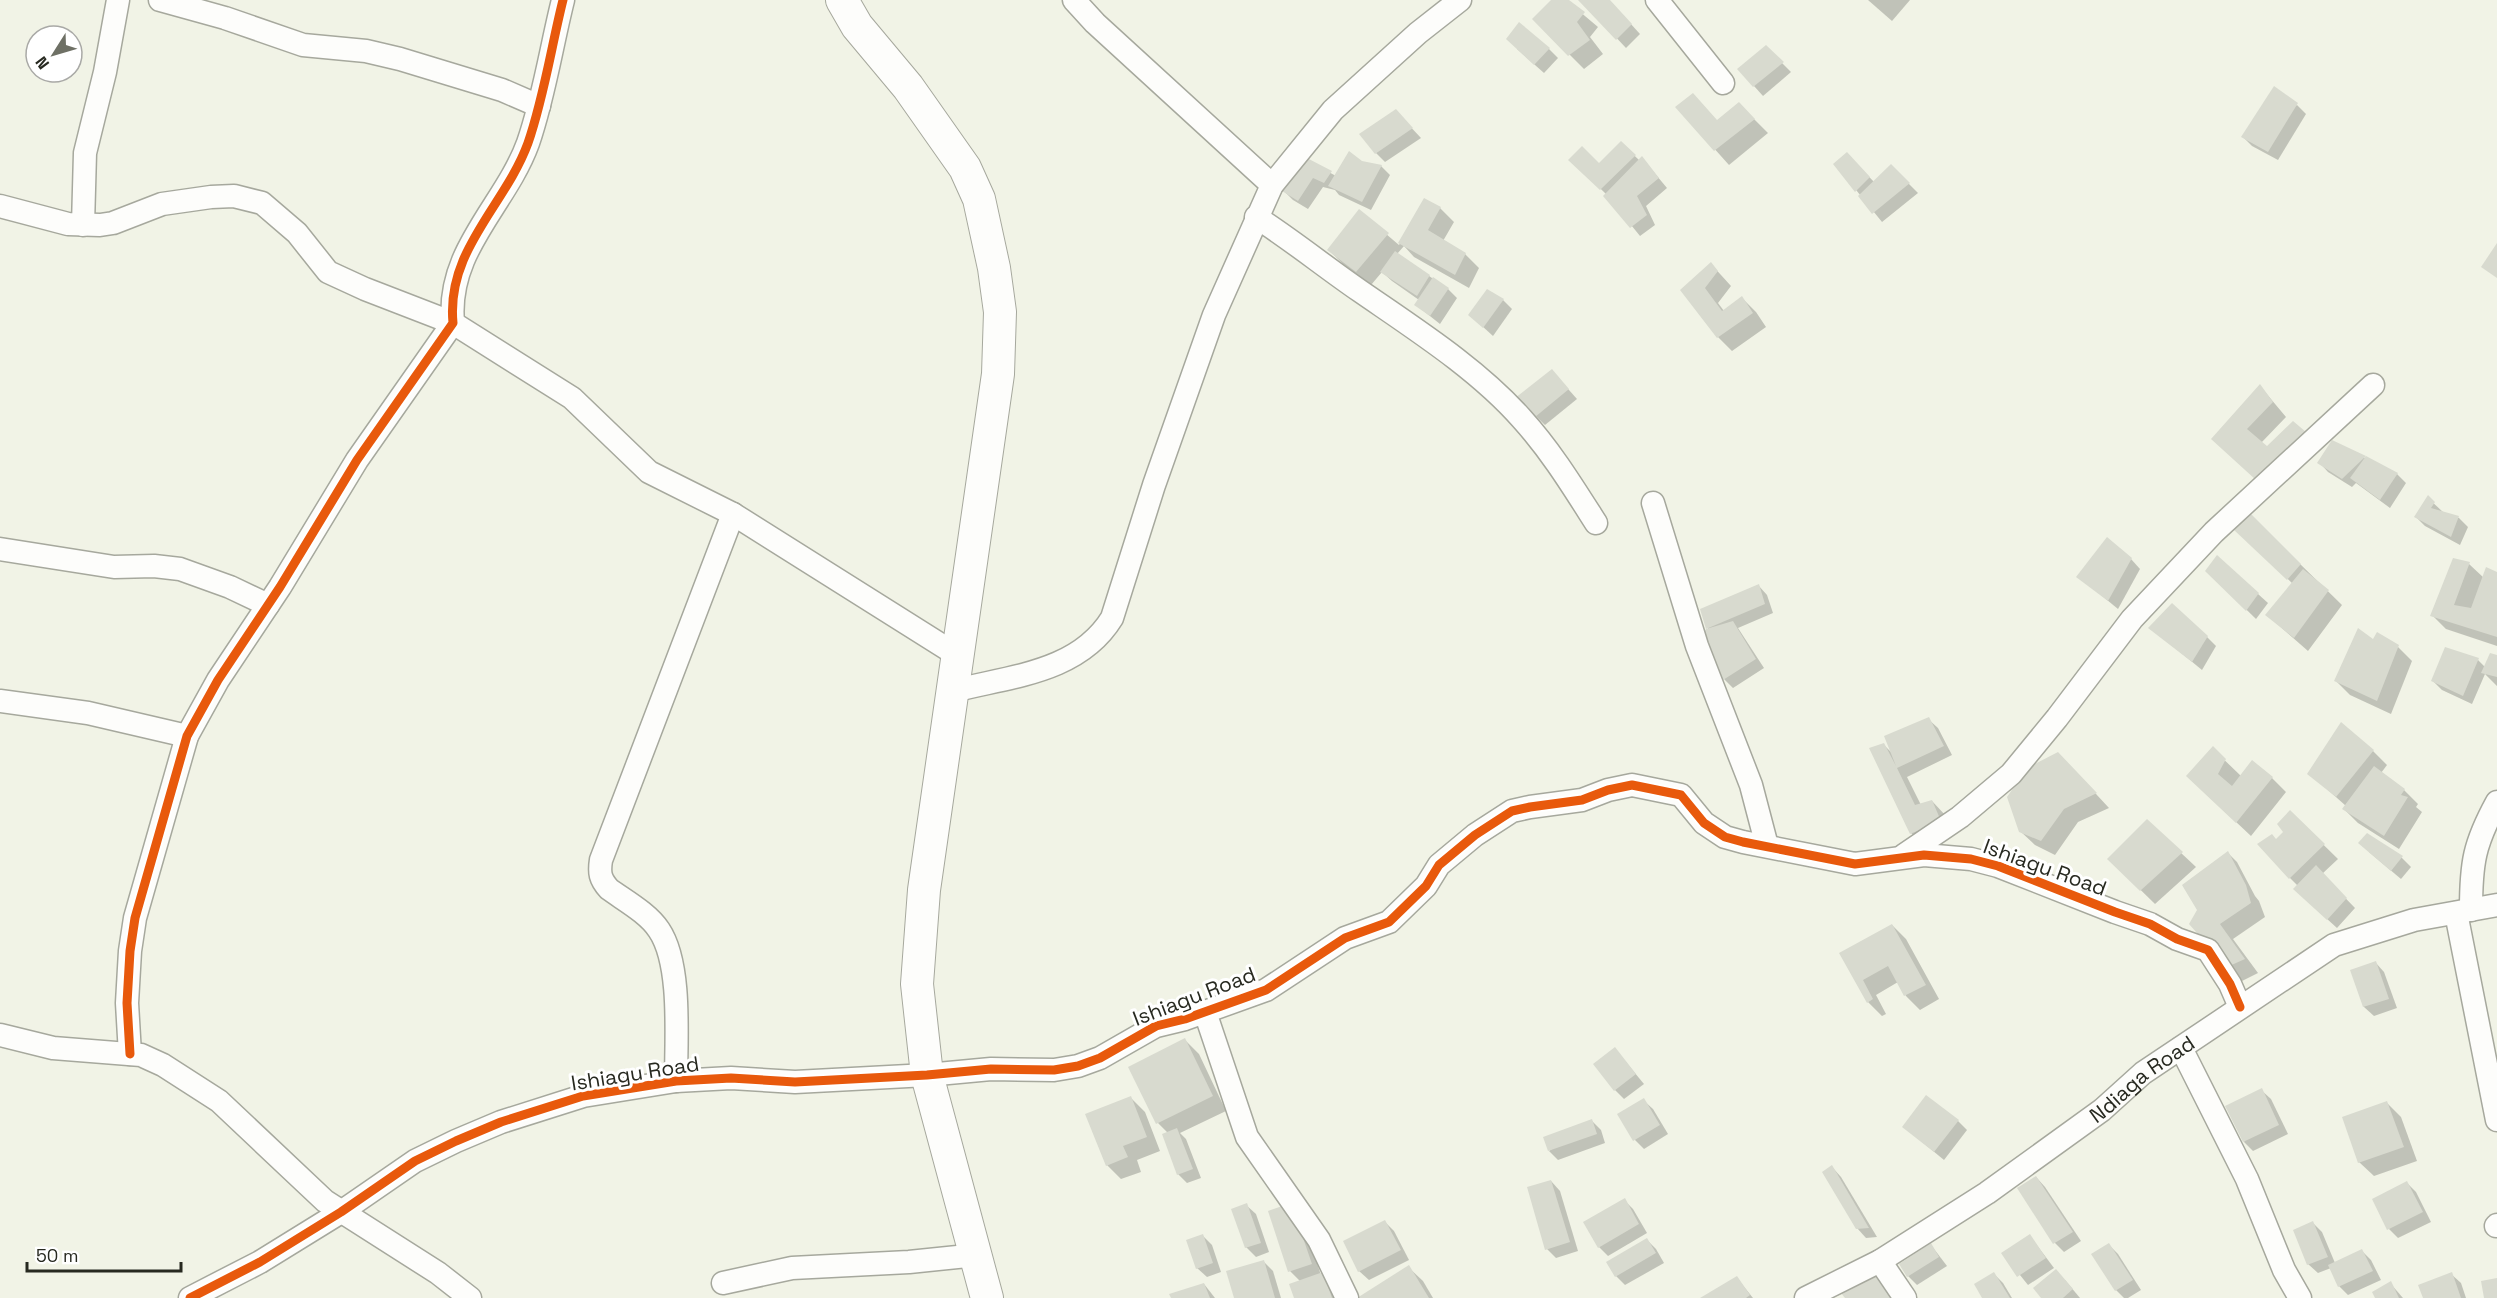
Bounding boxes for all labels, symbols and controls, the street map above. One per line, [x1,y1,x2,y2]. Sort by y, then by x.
north arrow [24,24,84,84]
text: N [31,52,54,73]
street label: Ishiagu Road [1980,832,2110,902]
street label: Ishiagu Road [1129,960,1259,1032]
street label: Ndiaga Road [2084,1029,2199,1128]
street label: Ishiagu Road [569,1050,701,1096]
scale bar [27,1235,182,1273]
text: 50 m [36,1244,78,1267]

